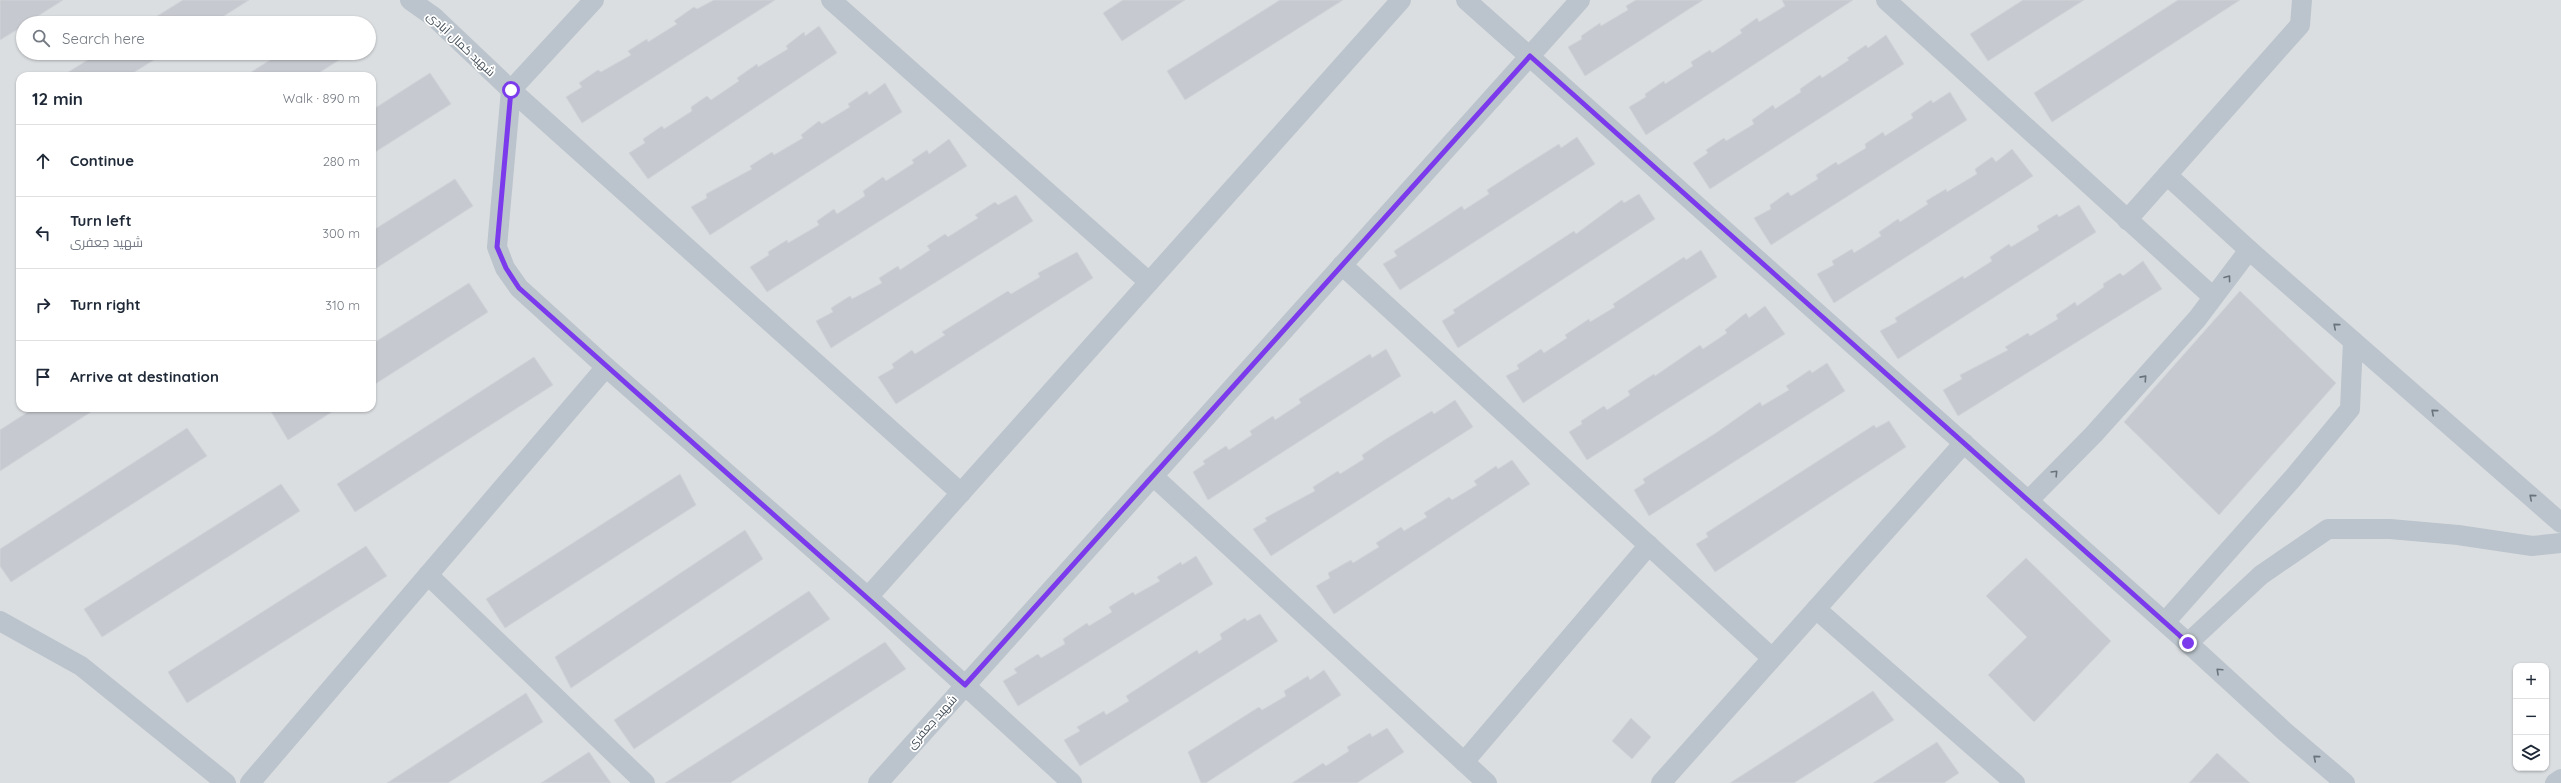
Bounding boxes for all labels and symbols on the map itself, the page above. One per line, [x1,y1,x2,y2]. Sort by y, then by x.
street label: شهید کمال آبادی [424,8,499,79]
route start [502,81,520,99]
one-way arrow [2223,276,2230,283]
one-way arrow [2333,324,2340,331]
one-way arrow [2139,375,2146,382]
one-way arrow [2431,409,2438,416]
one-way arrow [2050,470,2058,478]
one-way arrow [2529,495,2536,502]
route end [2179,634,2197,652]
one-way arrow [2216,668,2224,676]
street label: شهید جعفری [904,692,960,752]
one-way arrow [2313,755,2320,762]

